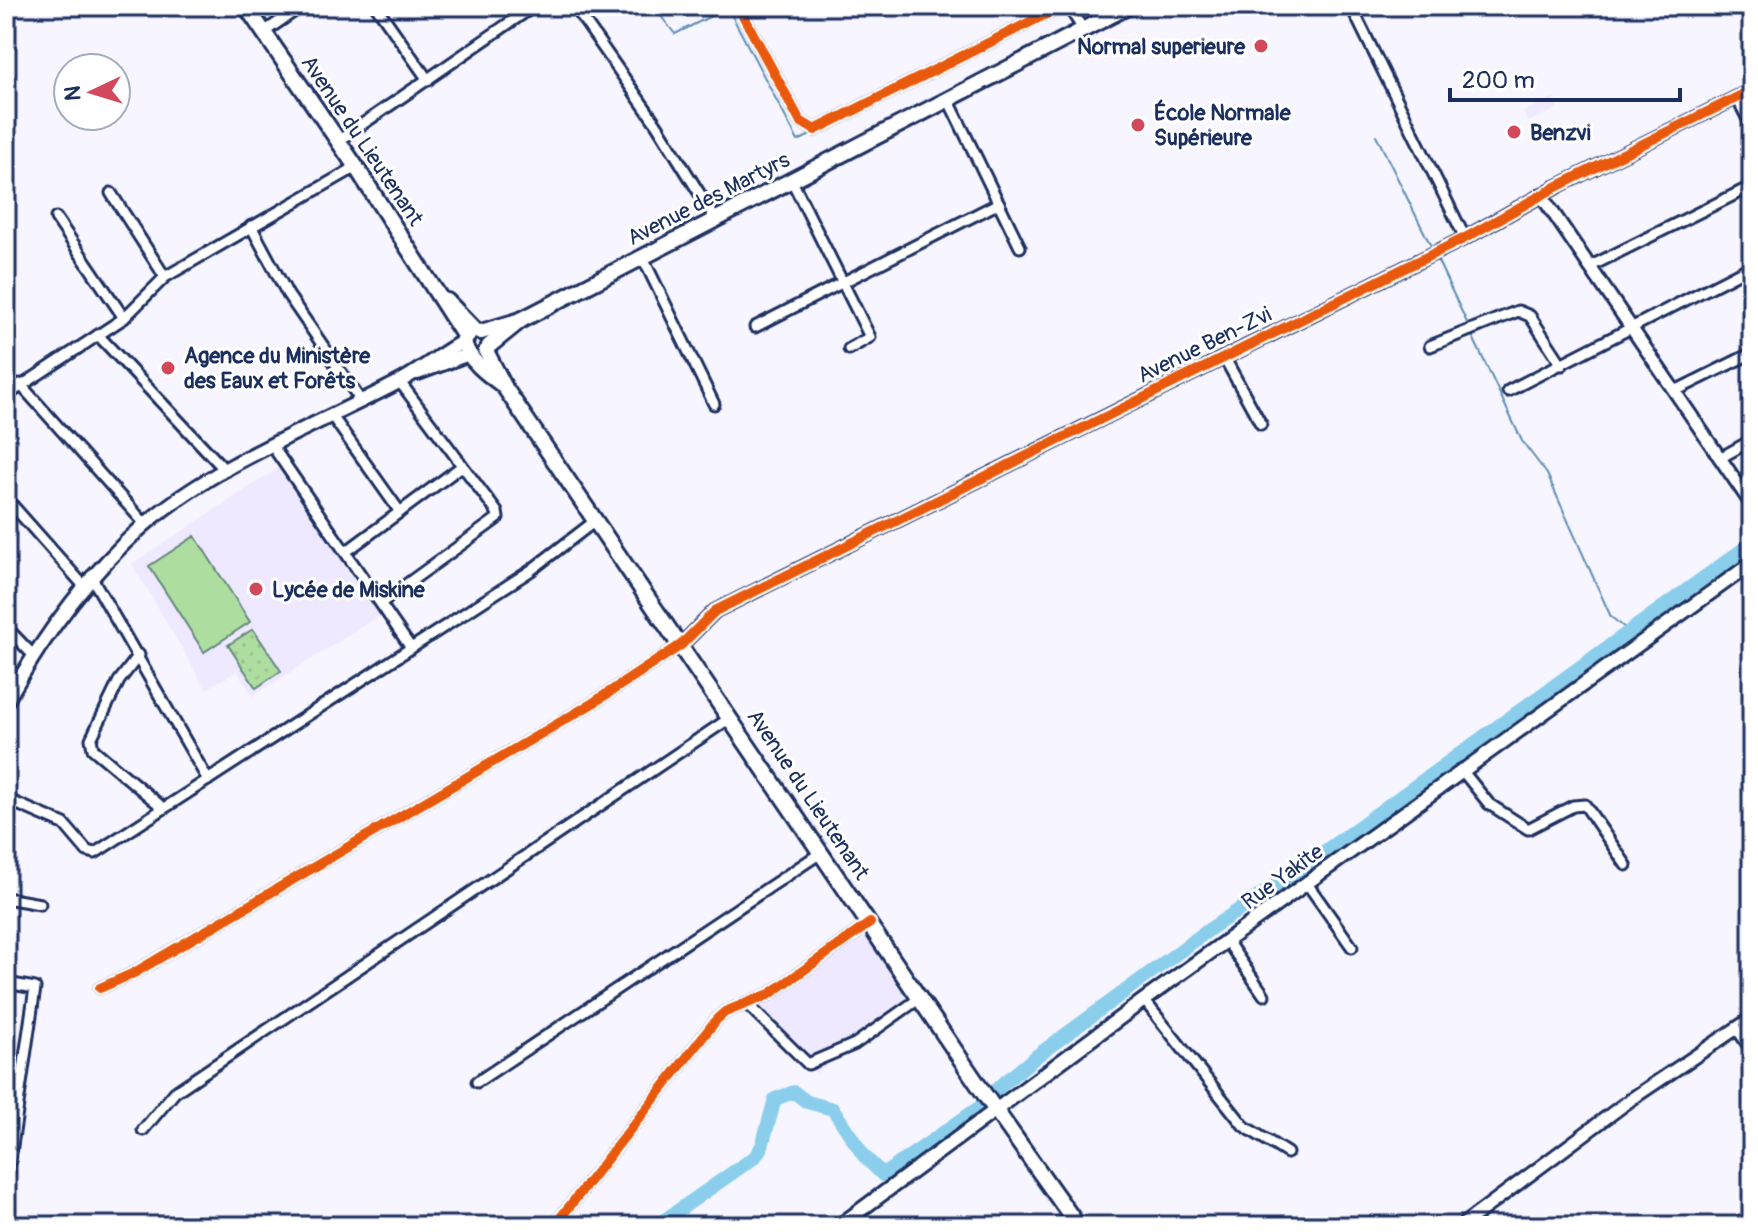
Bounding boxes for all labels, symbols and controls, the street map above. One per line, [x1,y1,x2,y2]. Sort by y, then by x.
place label: Normal superieure [1077,33,1246,61]
marker: Normal superieure [1252,37,1270,55]
street label: Avenue du Lieutenant [295,50,430,231]
north arrow [52,52,132,132]
scale bar [1450,52,1680,102]
text: 200 m [1462,66,1535,95]
text: N [59,85,88,102]
place label: École Normale Supérieure [1154,99,1292,152]
marker: École Normale Supérieure [1129,116,1147,134]
place label: Benzvi [1530,119,1591,147]
marker: Benzvi [1505,123,1523,141]
street label: Avenue des Martyrs [622,146,795,252]
street label: Avenue Ben-Zvi [1133,300,1276,389]
place label: Agence du Ministère des Eaux et Forêts [184,342,371,395]
marker: Agence du Ministère des Eaux et Forêts [159,359,177,377]
place label: Lycée de Miskine [272,576,426,604]
marker: Lycée de Miskine [247,580,265,598]
street label: Avenue du Lieutenant [741,704,876,885]
street label: Rue Yakite [1236,838,1329,916]

